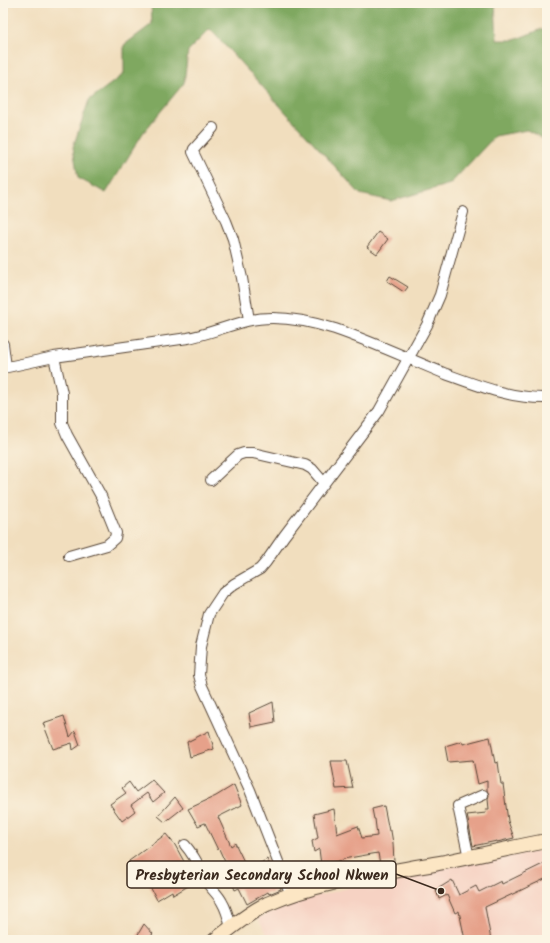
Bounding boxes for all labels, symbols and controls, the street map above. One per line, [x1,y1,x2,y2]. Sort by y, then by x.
callout: Presbyterian Secondary School Nkwen [127,861,396,888]
text: Presbyterian Secondary School Nkwen [136,864,388,888]

